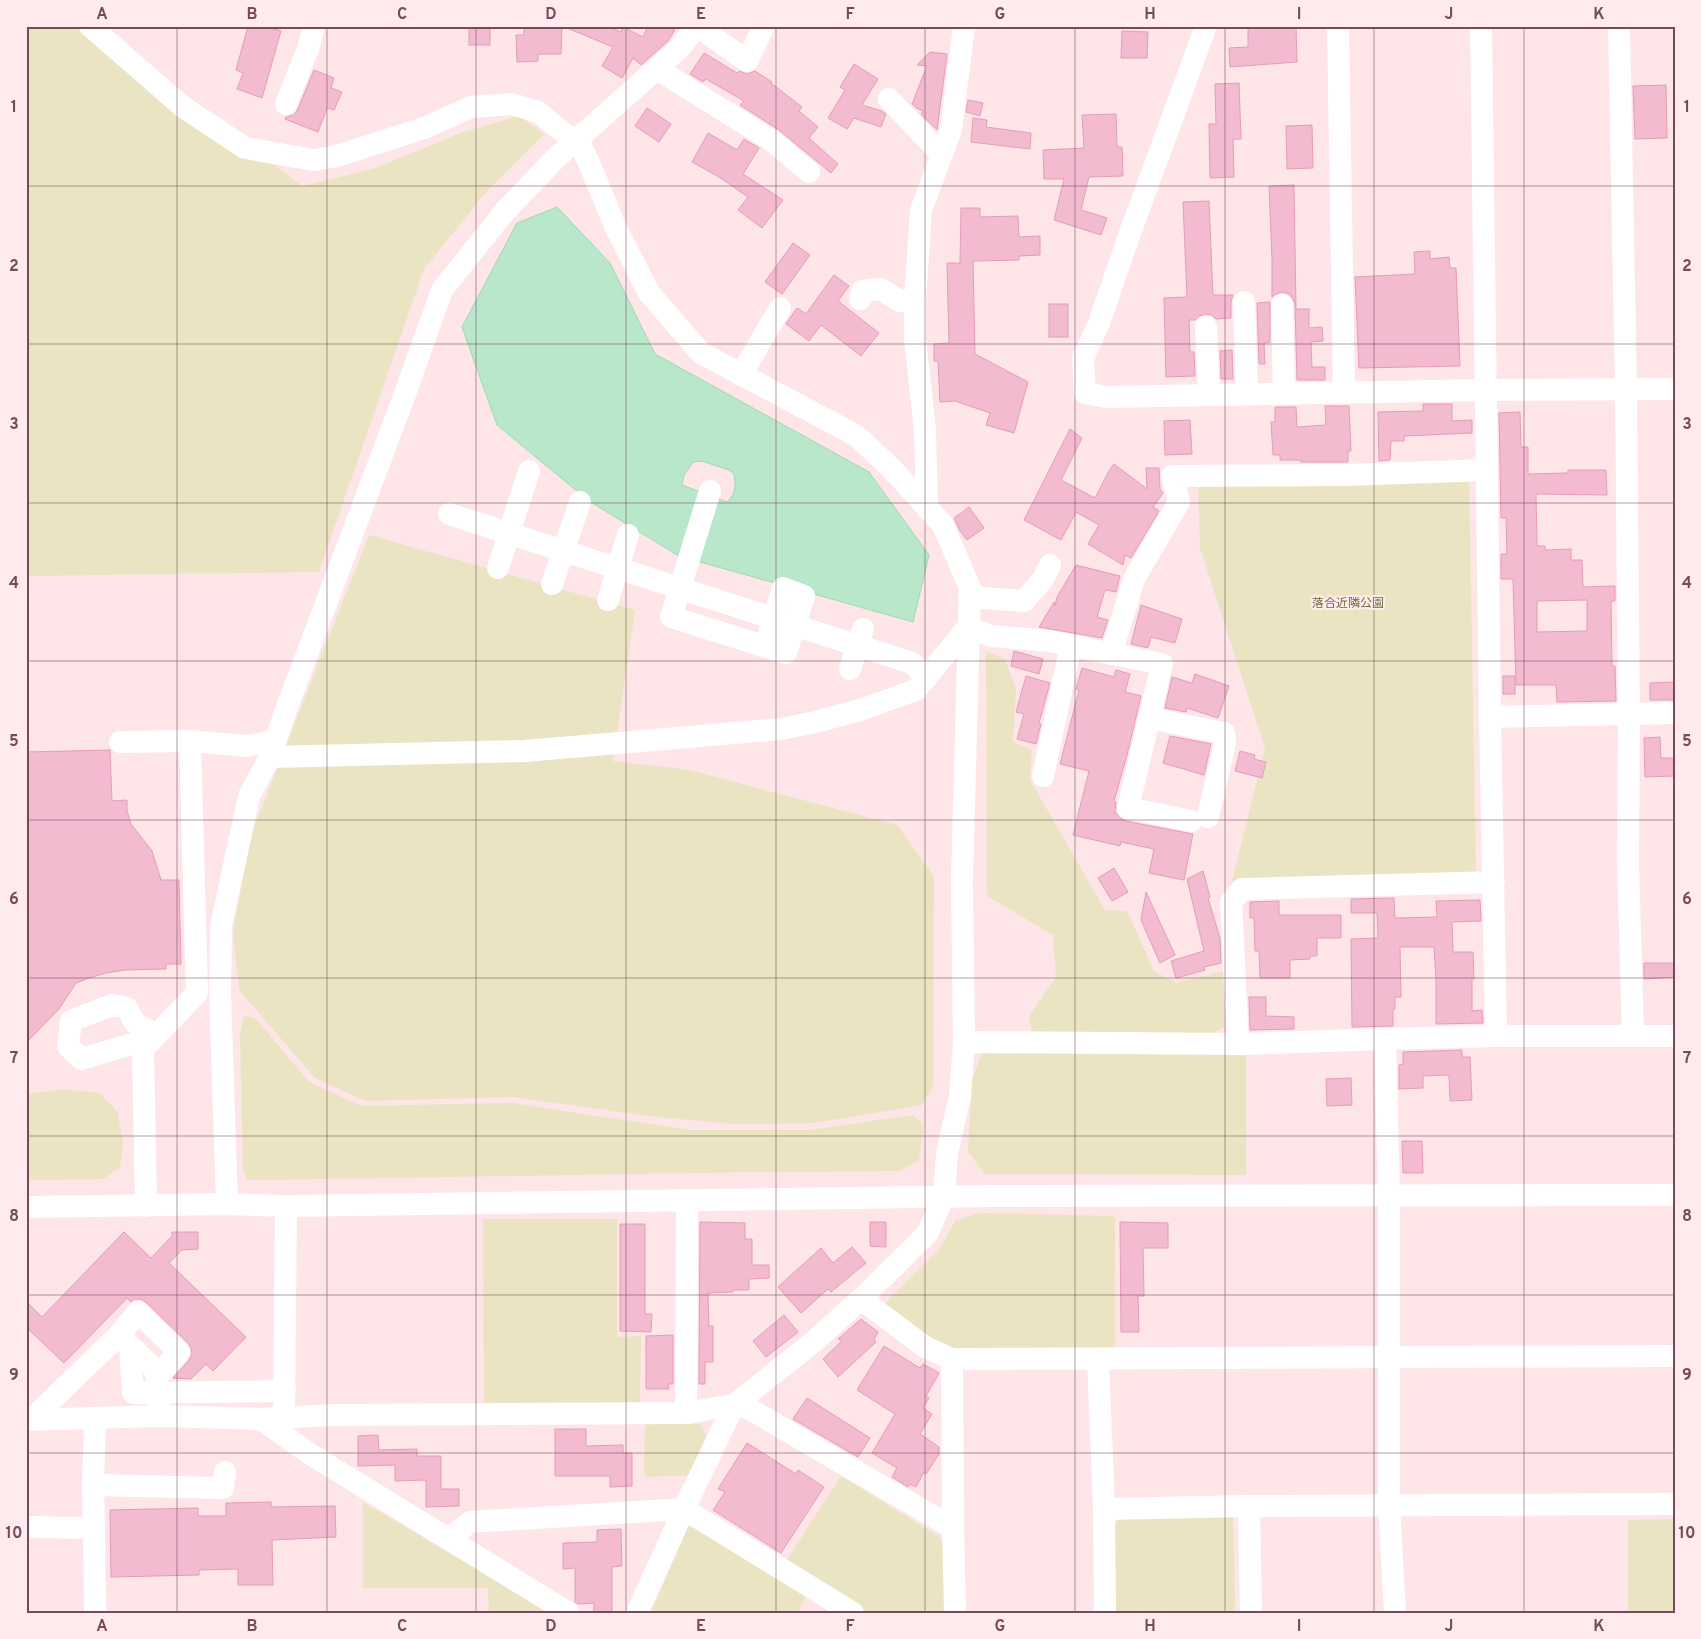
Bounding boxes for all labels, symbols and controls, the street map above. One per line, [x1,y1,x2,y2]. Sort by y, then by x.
text: A [96,5,108,25]
text: B [246,5,258,25]
text: C [397,5,407,25]
text: D [545,5,557,25]
text: E [696,5,706,25]
text: F [845,5,855,25]
text: G [995,5,1005,25]
text: H [1144,5,1156,25]
text: I [1297,5,1301,25]
text: J [1445,5,1453,25]
text: K [1593,5,1605,25]
text: 1 [11,98,17,118]
text: 1 [1684,98,1690,118]
text: 2 [9,257,19,277]
text: 2 [1682,257,1692,277]
text: 3 [9,415,19,435]
text: 3 [1682,415,1692,435]
text: 4 [9,574,19,594]
text: 4 [1682,574,1692,594]
park label: 落合近隣公園 [1312,596,1384,612]
text: 5 [9,732,19,752]
text: 5 [1682,732,1692,752]
text: 6 [9,890,19,910]
text: 6 [1682,890,1692,910]
text: 7 [10,1049,18,1069]
text: 7 [1683,1049,1691,1069]
text: 8 [9,1207,19,1227]
text: 8 [1682,1207,1692,1227]
text: 9 [9,1366,19,1386]
text: 9 [1682,1366,1692,1386]
text: 10 [6,1524,22,1544]
text: 10 [1679,1524,1695,1544]
text: A [96,1617,108,1637]
text: B [246,1617,258,1637]
text: C [397,1617,407,1637]
text: D [545,1617,557,1637]
text: E [696,1617,706,1637]
text: F [845,1617,855,1637]
text: G [995,1617,1005,1637]
text: H [1144,1617,1156,1637]
text: I [1297,1617,1301,1637]
text: J [1445,1617,1453,1637]
text: K [1593,1617,1605,1637]

